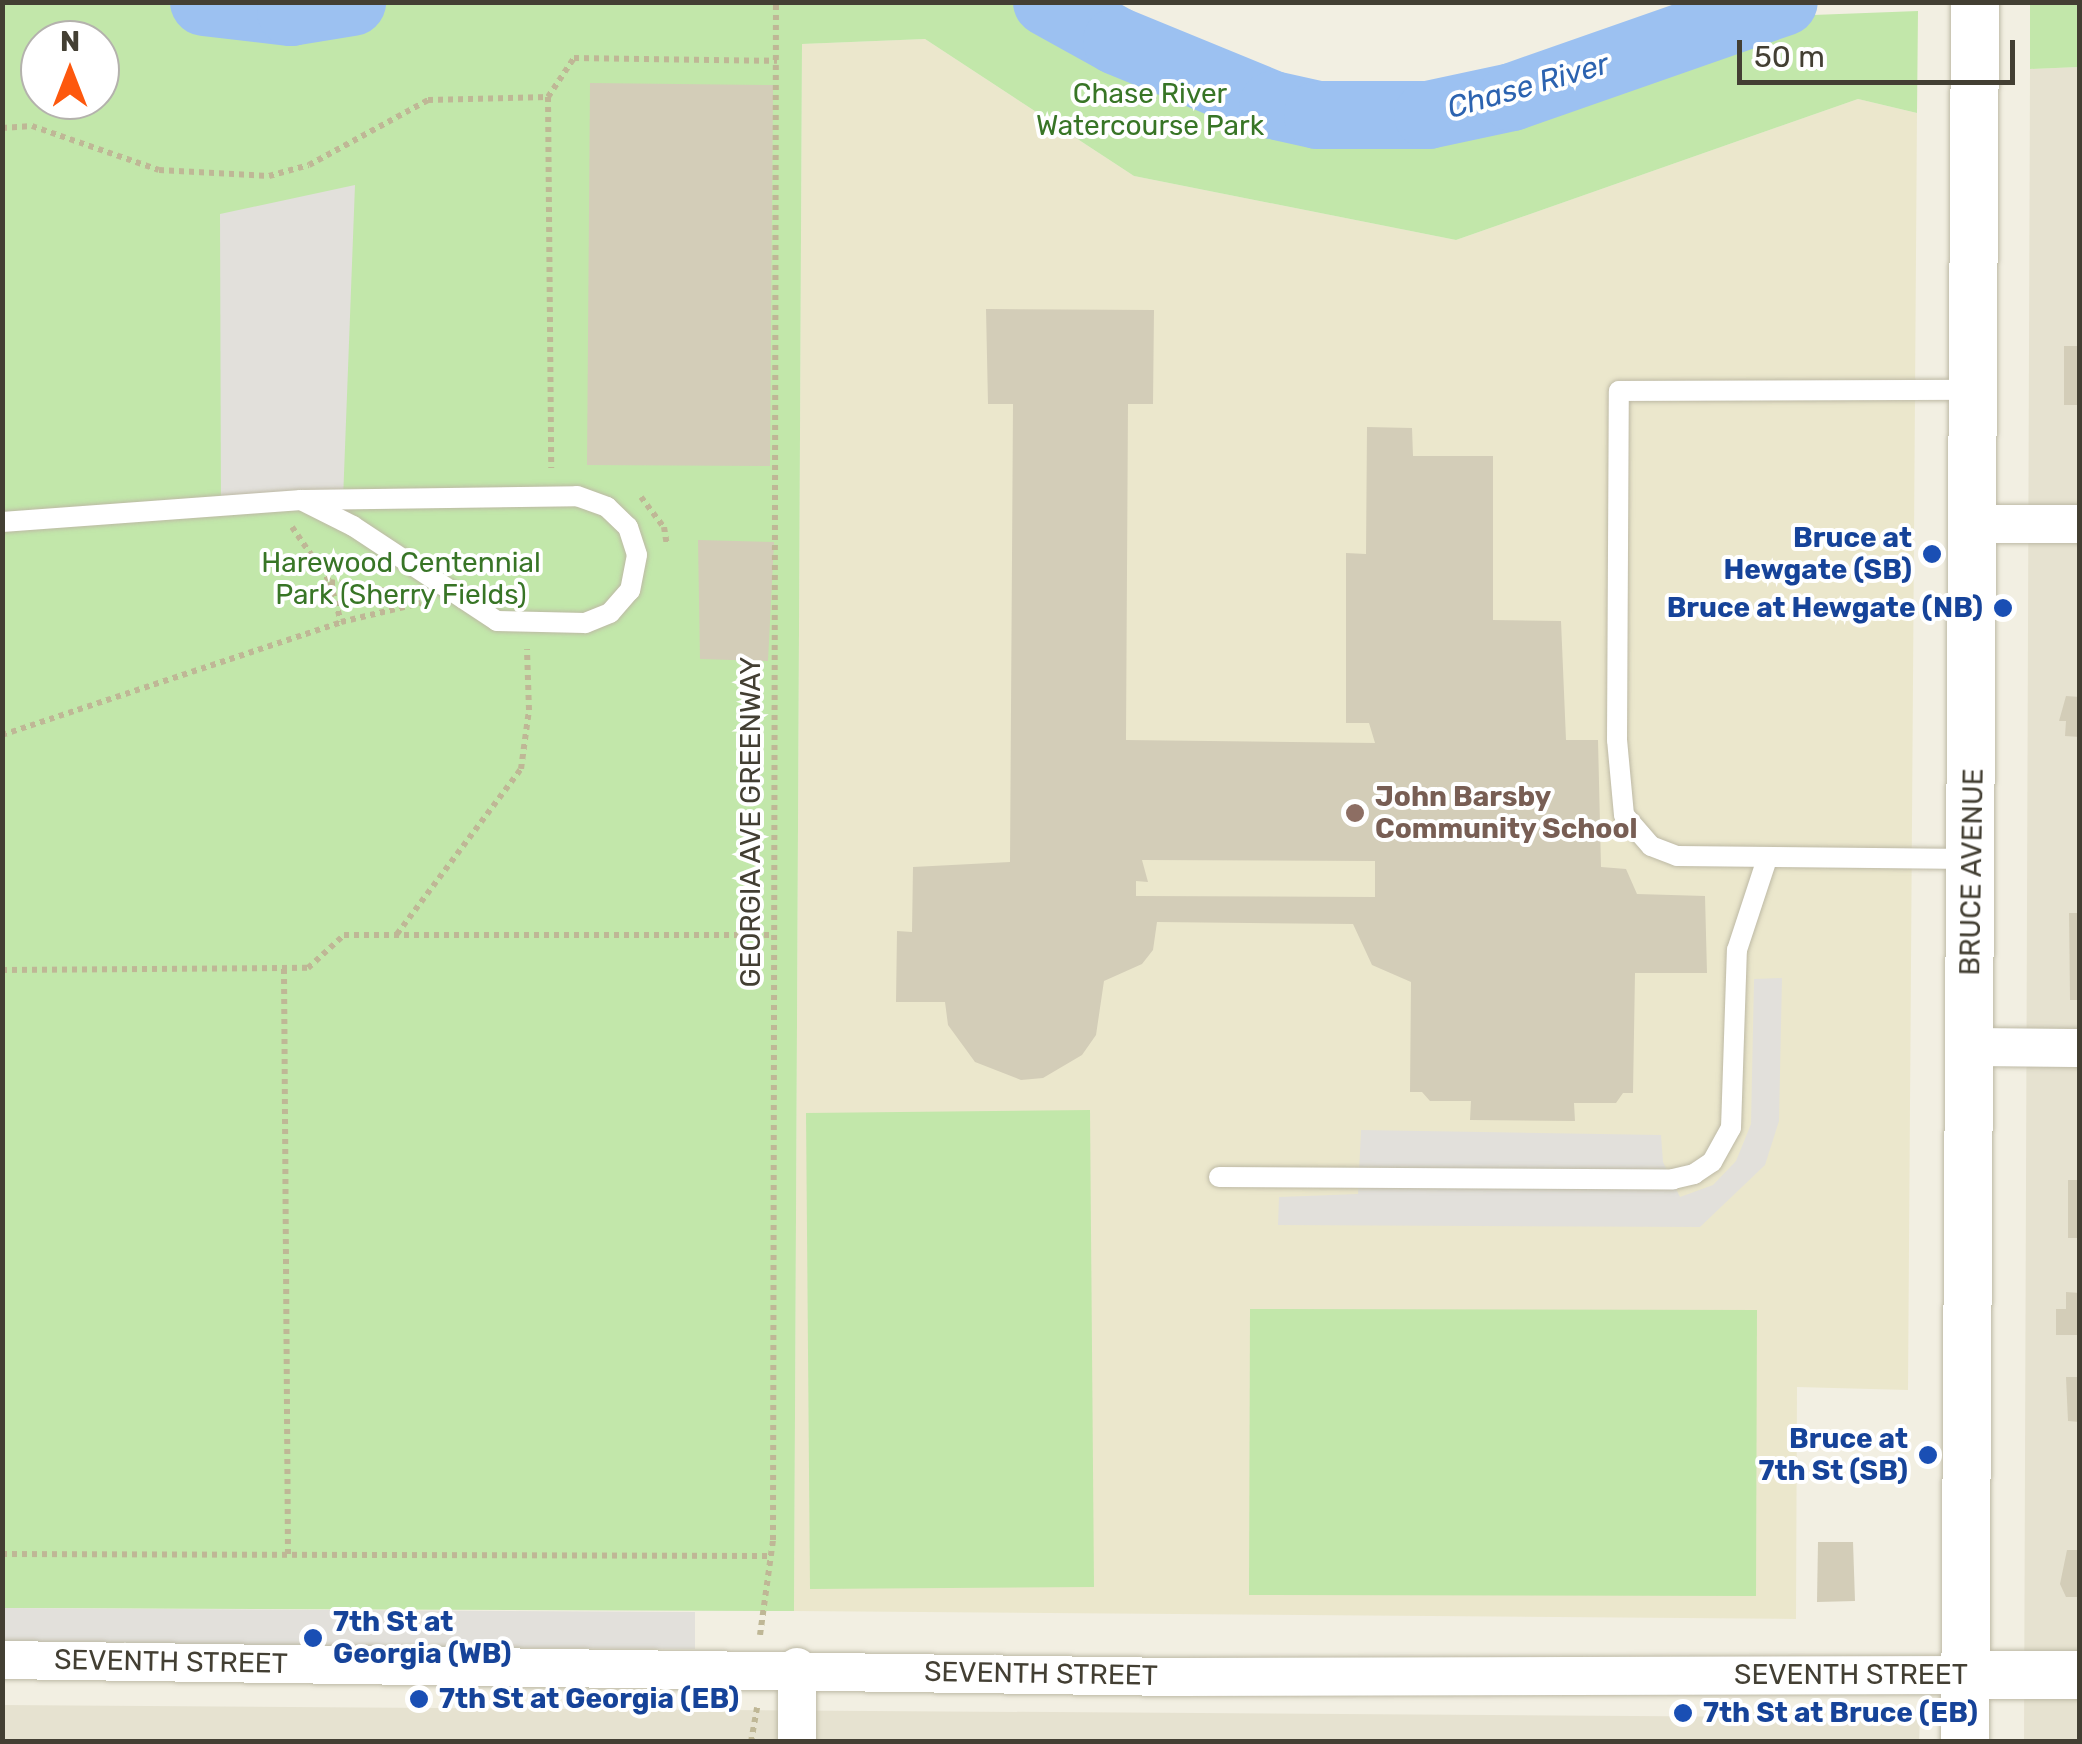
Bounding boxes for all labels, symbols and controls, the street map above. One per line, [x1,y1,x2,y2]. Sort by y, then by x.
north arrow [20,20,120,120]
scale bar [1742,20,2020,82]
text: N [60,25,80,58]
text: 50 m [1754,39,1825,75]
water label: Chase River [1443,46,1613,126]
park label: Chase River Watercourse Park [1036,77,1264,143]
place label: Bruce at Hewgate (SB) [1723,521,1912,587]
marker: Bruce at Hewgate (SB) [1921,543,1943,565]
park label: Harewood Centennial Park (Sherry Fields) [261,546,541,612]
place label: Bruce at Hewgate (NB) [1667,591,1983,625]
marker: Bruce at Hewgate (NB) [1992,597,2014,619]
street label: GEORGIA AVE GREENWAY [734,656,768,988]
street label: BRUCE AVENUE [1953,768,1991,976]
place label: John Barsby Community School [1375,780,1638,846]
marker: John Barsby Community School [1344,802,1366,824]
place label: Bruce at 7th St (SB) [1758,1422,1908,1488]
marker: Bruce at 7th St (SB) [1917,1444,1939,1466]
place label: 7th St at Georgia (WB) [333,1605,512,1671]
marker: 7th St at Georgia (WB) [302,1627,324,1649]
street label: SEVENTH STREET [54,1643,288,1681]
street label: SEVENTH STREET [924,1655,1158,1693]
street label: SEVENTH STREET [1734,1658,1968,1692]
place label: 7th St at Georgia (EB) [439,1682,739,1716]
marker: 7th St at Georgia (EB) [408,1688,430,1710]
place label: 7th St at Bruce (EB) [1703,1696,1978,1730]
marker: 7th St at Bruce (EB) [1672,1702,1694,1724]

